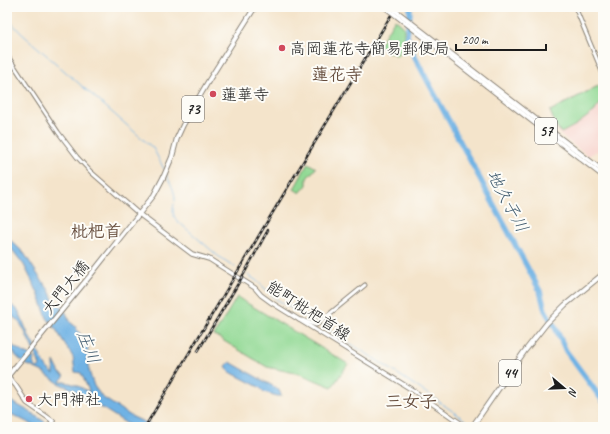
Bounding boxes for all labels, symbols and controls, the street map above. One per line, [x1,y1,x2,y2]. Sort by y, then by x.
scale bar [456,26,546,52]
text: 200 m [462,32,489,48]
place label: 高岡蓮花寺簡易郵便局 [290,39,450,59]
marker: 高岡蓮花寺簡易郵便局 [277,43,287,53]
district label: 蓮花寺 [312,64,363,85]
place label: 蓮華寺 [221,85,269,105]
marker: 蓮華寺 [208,89,218,99]
road number: 73 [182,96,204,122]
road number: 57 [535,118,557,144]
water label: 地久子川 [482,166,533,236]
district label: 枇杷首 [71,221,122,242]
street label: 大門大橋 [38,256,94,319]
street label: 能町枇杷首線 [263,276,354,345]
water label: 庄川 [73,328,104,367]
road number: 44 [499,360,521,386]
north arrow [544,368,584,408]
text: N [565,386,581,399]
place label: 大門神社 [37,390,101,410]
district label: 三女子 [386,391,437,412]
marker: 大門神社 [24,394,34,404]

